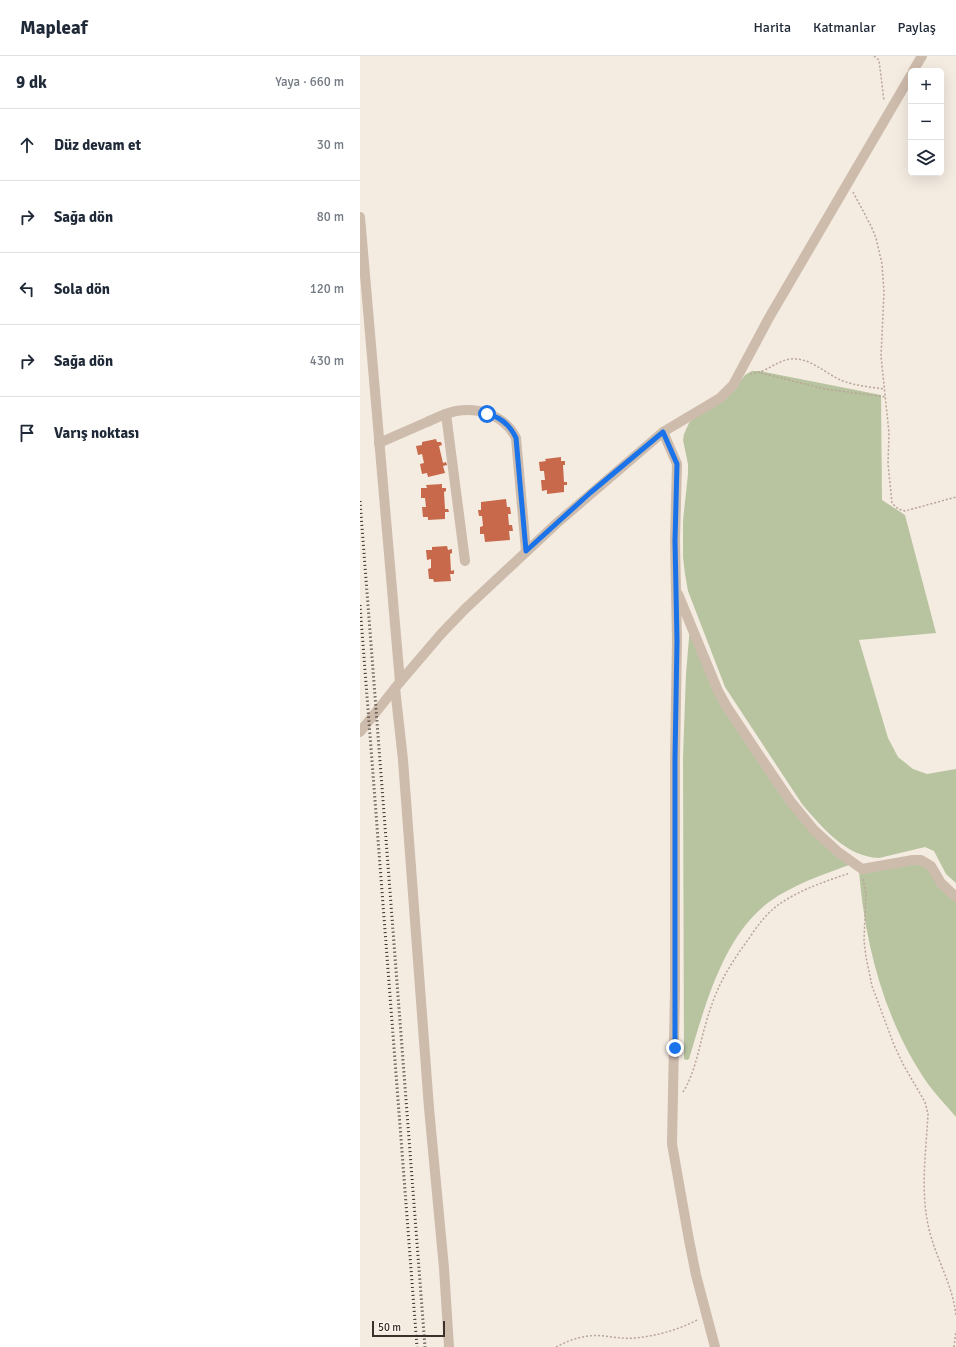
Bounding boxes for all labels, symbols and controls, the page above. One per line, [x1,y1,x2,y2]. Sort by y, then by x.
text: Mapleaf [20,16,88,40]
text: Harita [753,19,791,36]
text: Katmanlar [813,19,876,36]
text: Paylaş [898,19,936,36]
map controls [908,68,944,176]
button: + [908,68,944,104]
text: 9 dk [16,72,47,93]
text: Yaya · 660 m [275,74,344,90]
button: − [908,104,944,140]
icon: ahead [16,134,38,156]
text: Düz devam et [54,136,141,154]
text: 30 m [317,137,344,153]
button: layers [908,140,944,176]
icon: right [16,206,38,228]
text: Sağa dön [54,208,113,226]
text: 80 m [317,209,344,225]
icon: left [16,278,38,300]
text: Sola dön [54,280,110,298]
text: 120 m [310,281,344,297]
icon: right [16,350,38,372]
text: Sağa dön [54,352,113,370]
text: 430 m [310,353,344,369]
route start [478,405,496,423]
icon: arrive [16,422,38,444]
text: Varış noktası [54,424,139,442]
route end [666,1039,684,1057]
scale bar [372,1319,445,1338]
text: 50 m [378,1321,401,1334]

